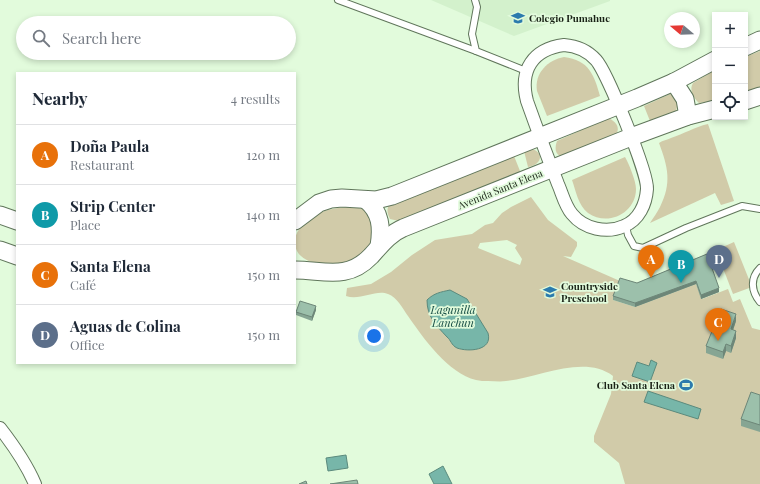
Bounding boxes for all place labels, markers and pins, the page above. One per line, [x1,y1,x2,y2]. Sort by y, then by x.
school or university icon: Colegio Pumahue [510,10,526,26]
place label: Colegio Pumahue [529,11,610,25]
pin: A [638,245,664,278]
pin: D [706,245,732,278]
pin: B [668,250,694,283]
place label: Countryside Preschool [561,279,618,305]
school or university icon: Countryside Preschool [542,284,558,300]
pin: C [705,308,731,341]
sports icon: Club Santa Elena [678,377,694,393]
place label: Club Santa Elena [597,378,676,392]

